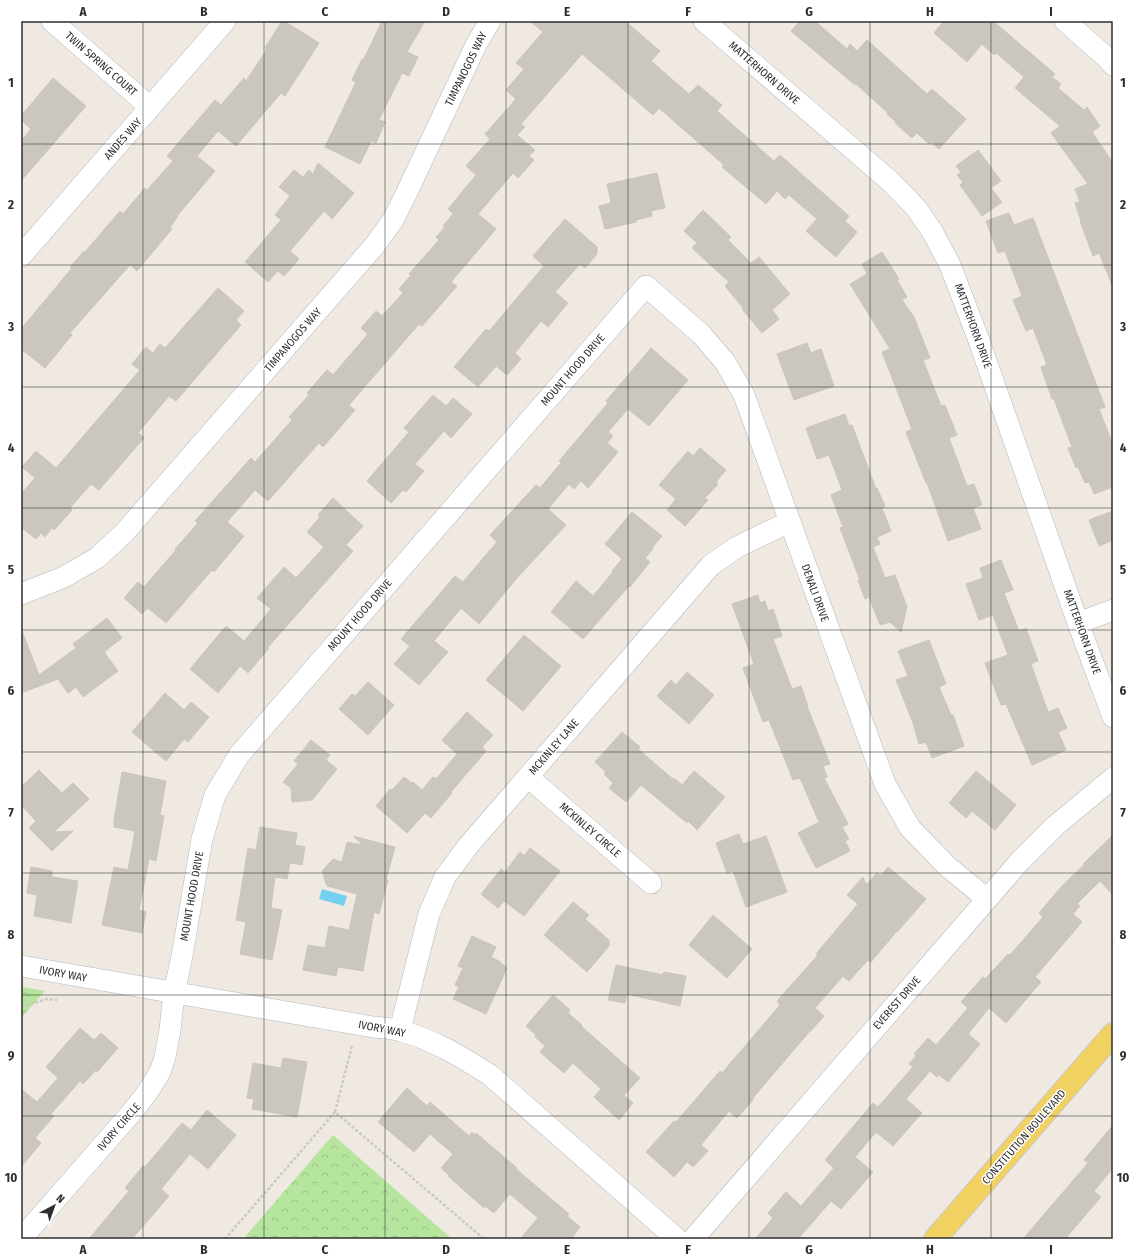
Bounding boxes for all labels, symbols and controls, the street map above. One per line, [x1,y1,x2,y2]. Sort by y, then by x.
text: A [78,4,87,19]
text: B [200,4,208,19]
text: C [322,4,329,19]
text: D [442,4,450,19]
text: E [564,4,570,19]
text: F [685,4,691,19]
text: G [805,4,813,19]
text: H [926,4,934,19]
text: I [1049,4,1053,19]
street label: TWIN SPRING COURT [62,29,140,99]
street label: TIMPANOGOS WAY [443,30,490,108]
street label: MATTERHORN DRIVE [726,39,802,107]
text: 1 [8,75,14,90]
text: 1 [1120,75,1126,90]
street label: ANDES WAY [101,115,145,162]
text: 2 [7,197,14,212]
text: 2 [1119,197,1126,212]
street label: MATTERHORN DRIVE [952,282,994,370]
street label: TIMPANOGOS WAY [262,305,325,375]
text: 3 [7,319,14,334]
text: 3 [1119,319,1126,334]
street label: MOUNT HOOD DRIVE [538,331,608,409]
text: 4 [8,440,15,455]
text: 4 [1120,440,1127,455]
text: 5 [8,562,14,577]
street label: DENALI DRIVE [799,562,831,624]
text: 5 [1120,562,1126,577]
street label: MOUNT HOOD DRIVE [325,576,395,654]
street label: MATTERHORN DRIVE [1061,588,1103,676]
text: 6 [8,683,15,698]
text: 6 [1120,683,1127,698]
street label: MCKINLEY LANE [526,717,582,777]
street label: MCKINLEY CIRCLE [557,800,623,860]
text: 7 [8,805,14,820]
text: 7 [1120,805,1126,820]
street label: MOUNT HOOD DRIVE [178,850,206,942]
text: 8 [8,927,15,942]
text: 8 [1120,927,1127,942]
street label: IVORY WAY [38,963,88,985]
street label: EVEREST DRIVE [870,974,924,1032]
street label: IVORY WAY [357,1018,407,1040]
text: 9 [8,1048,15,1063]
text: 9 [1120,1048,1127,1063]
street label: CONSTITUTION BOULEVARD [979,1087,1069,1187]
street label: IVORY CIRCLE [95,1100,143,1154]
text: 10 [5,1170,17,1185]
text: 10 [1117,1170,1129,1185]
north arrow [34,1186,74,1226]
text: N [53,1192,67,1206]
text: A [78,1242,87,1257]
text: B [200,1242,208,1257]
text: C [322,1242,329,1257]
text: D [442,1242,450,1257]
text: E [564,1242,570,1257]
text: F [685,1242,691,1257]
text: G [805,1242,813,1257]
text: H [926,1242,934,1257]
text: I [1049,1242,1053,1257]

